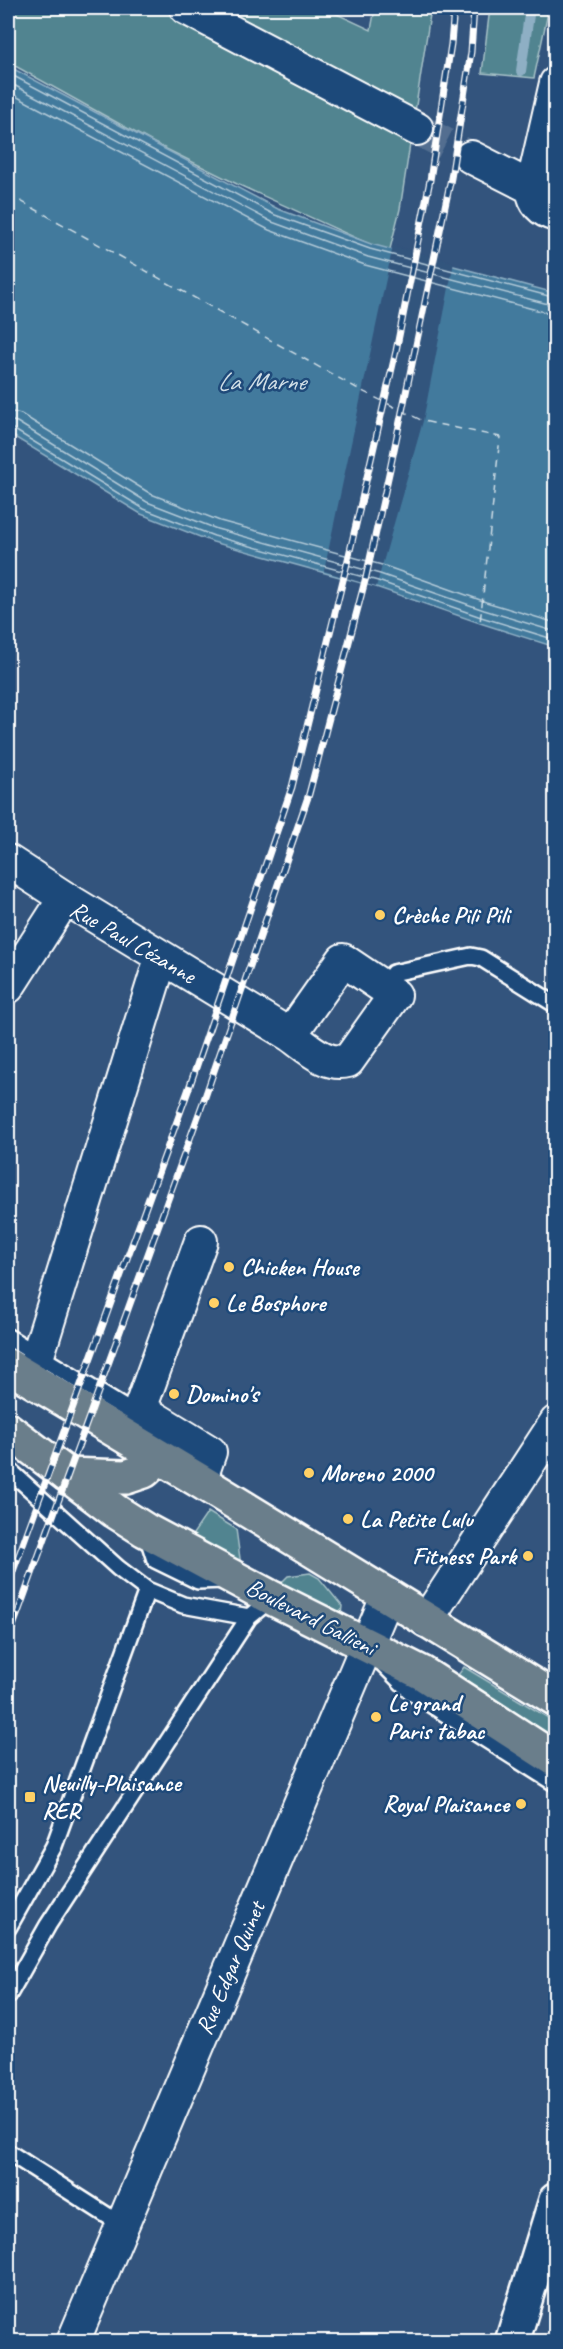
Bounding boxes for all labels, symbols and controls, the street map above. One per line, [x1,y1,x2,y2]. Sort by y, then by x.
water label: La Marne [217,365,308,398]
street label: Rue Paul Cézanne [65,894,203,991]
place label: Crèche Pili Pili [392,900,513,930]
marker: Crèche Pili Pili [373,908,387,922]
place label: Chicken House [241,1252,361,1282]
marker: Chicken House [222,1260,236,1274]
place label: Le Bosphore [226,1288,327,1318]
marker: Le Bosphore [207,1296,221,1310]
place label: Domino's [186,1379,261,1409]
marker: Domino's [167,1387,181,1401]
place label: Moreno 2000 [321,1458,435,1488]
marker: Moreno 2000 [302,1466,316,1480]
place label: La Petite Lulu [360,1504,474,1534]
marker: La Petite Lulu [341,1512,355,1526]
place label: Fitness Park [412,1541,518,1571]
marker: Fitness Park [521,1549,535,1563]
street label: Boulevard Gallieni [241,1572,383,1664]
place label: Le grand Paris tabac [388,1688,486,1746]
marker: Le grand Paris tabac [369,1710,383,1724]
place label: Neuilly-Plaisance RER [42,1768,183,1826]
place label: Royal Plaisance [383,1789,511,1819]
marker: Neuilly-Plaisance RER [23,1790,37,1804]
marker: Royal Plaisance [514,1797,528,1811]
street label: Rue Edgar Quinet [189,1895,272,2039]

